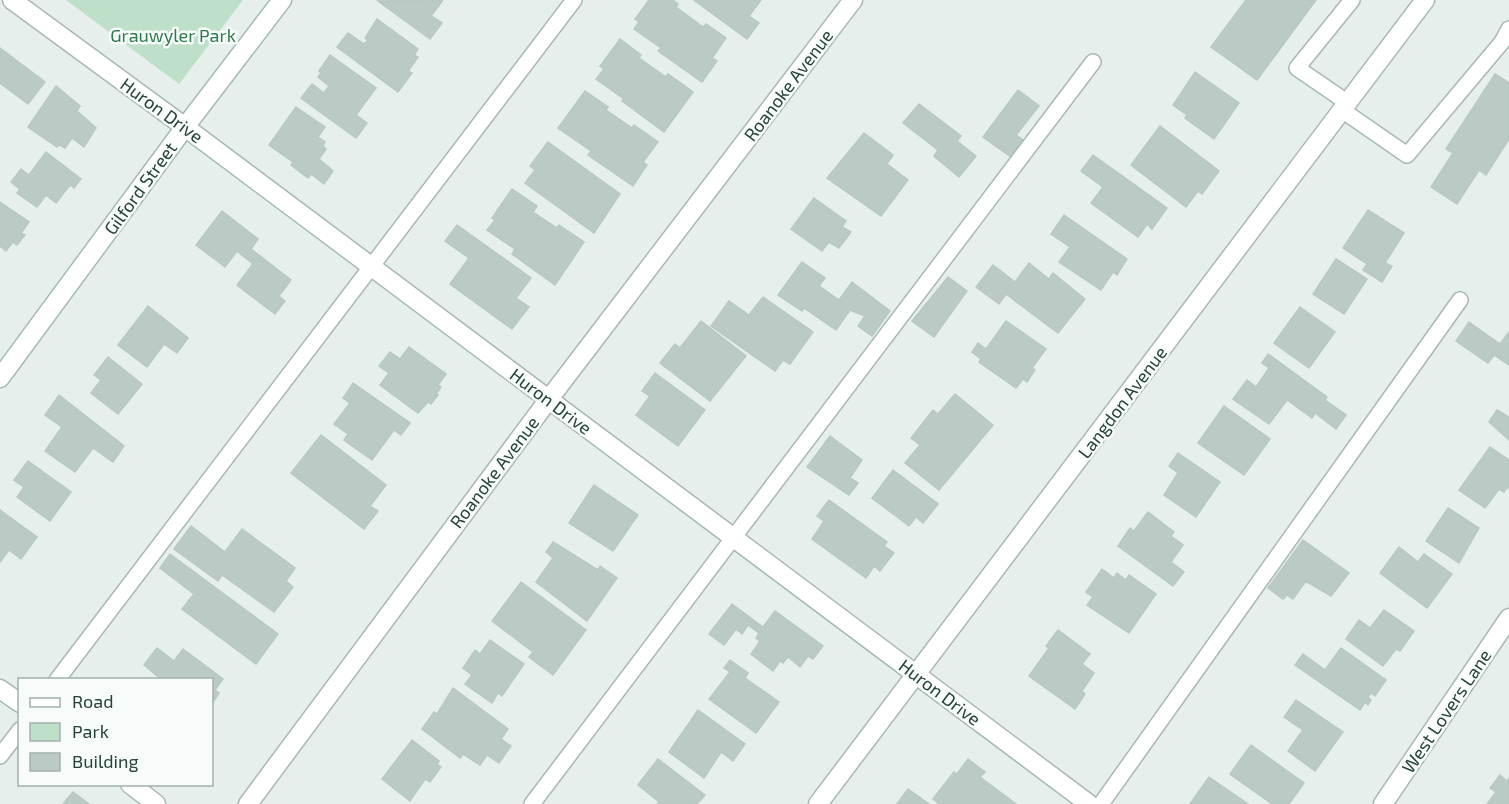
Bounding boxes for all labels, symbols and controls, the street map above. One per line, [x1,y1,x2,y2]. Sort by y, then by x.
park label: Grauwyler Park [110,24,236,46]
street label: Roanoke Avenue [739,25,837,145]
street label: Huron Drive [116,73,208,147]
street label: Gilford Street [99,137,181,239]
street label: Langdon Avenue [1073,342,1171,462]
street label: Huron Drive [506,363,596,439]
street label: Roanoke Avenue [445,412,543,532]
street label: West Lovers Lane [1396,645,1496,777]
street label: Huron Drive [895,654,985,730]
legend [18,678,213,786]
text: Road [72,690,113,712]
text: Park [72,720,109,742]
text: Building [72,750,139,772]

